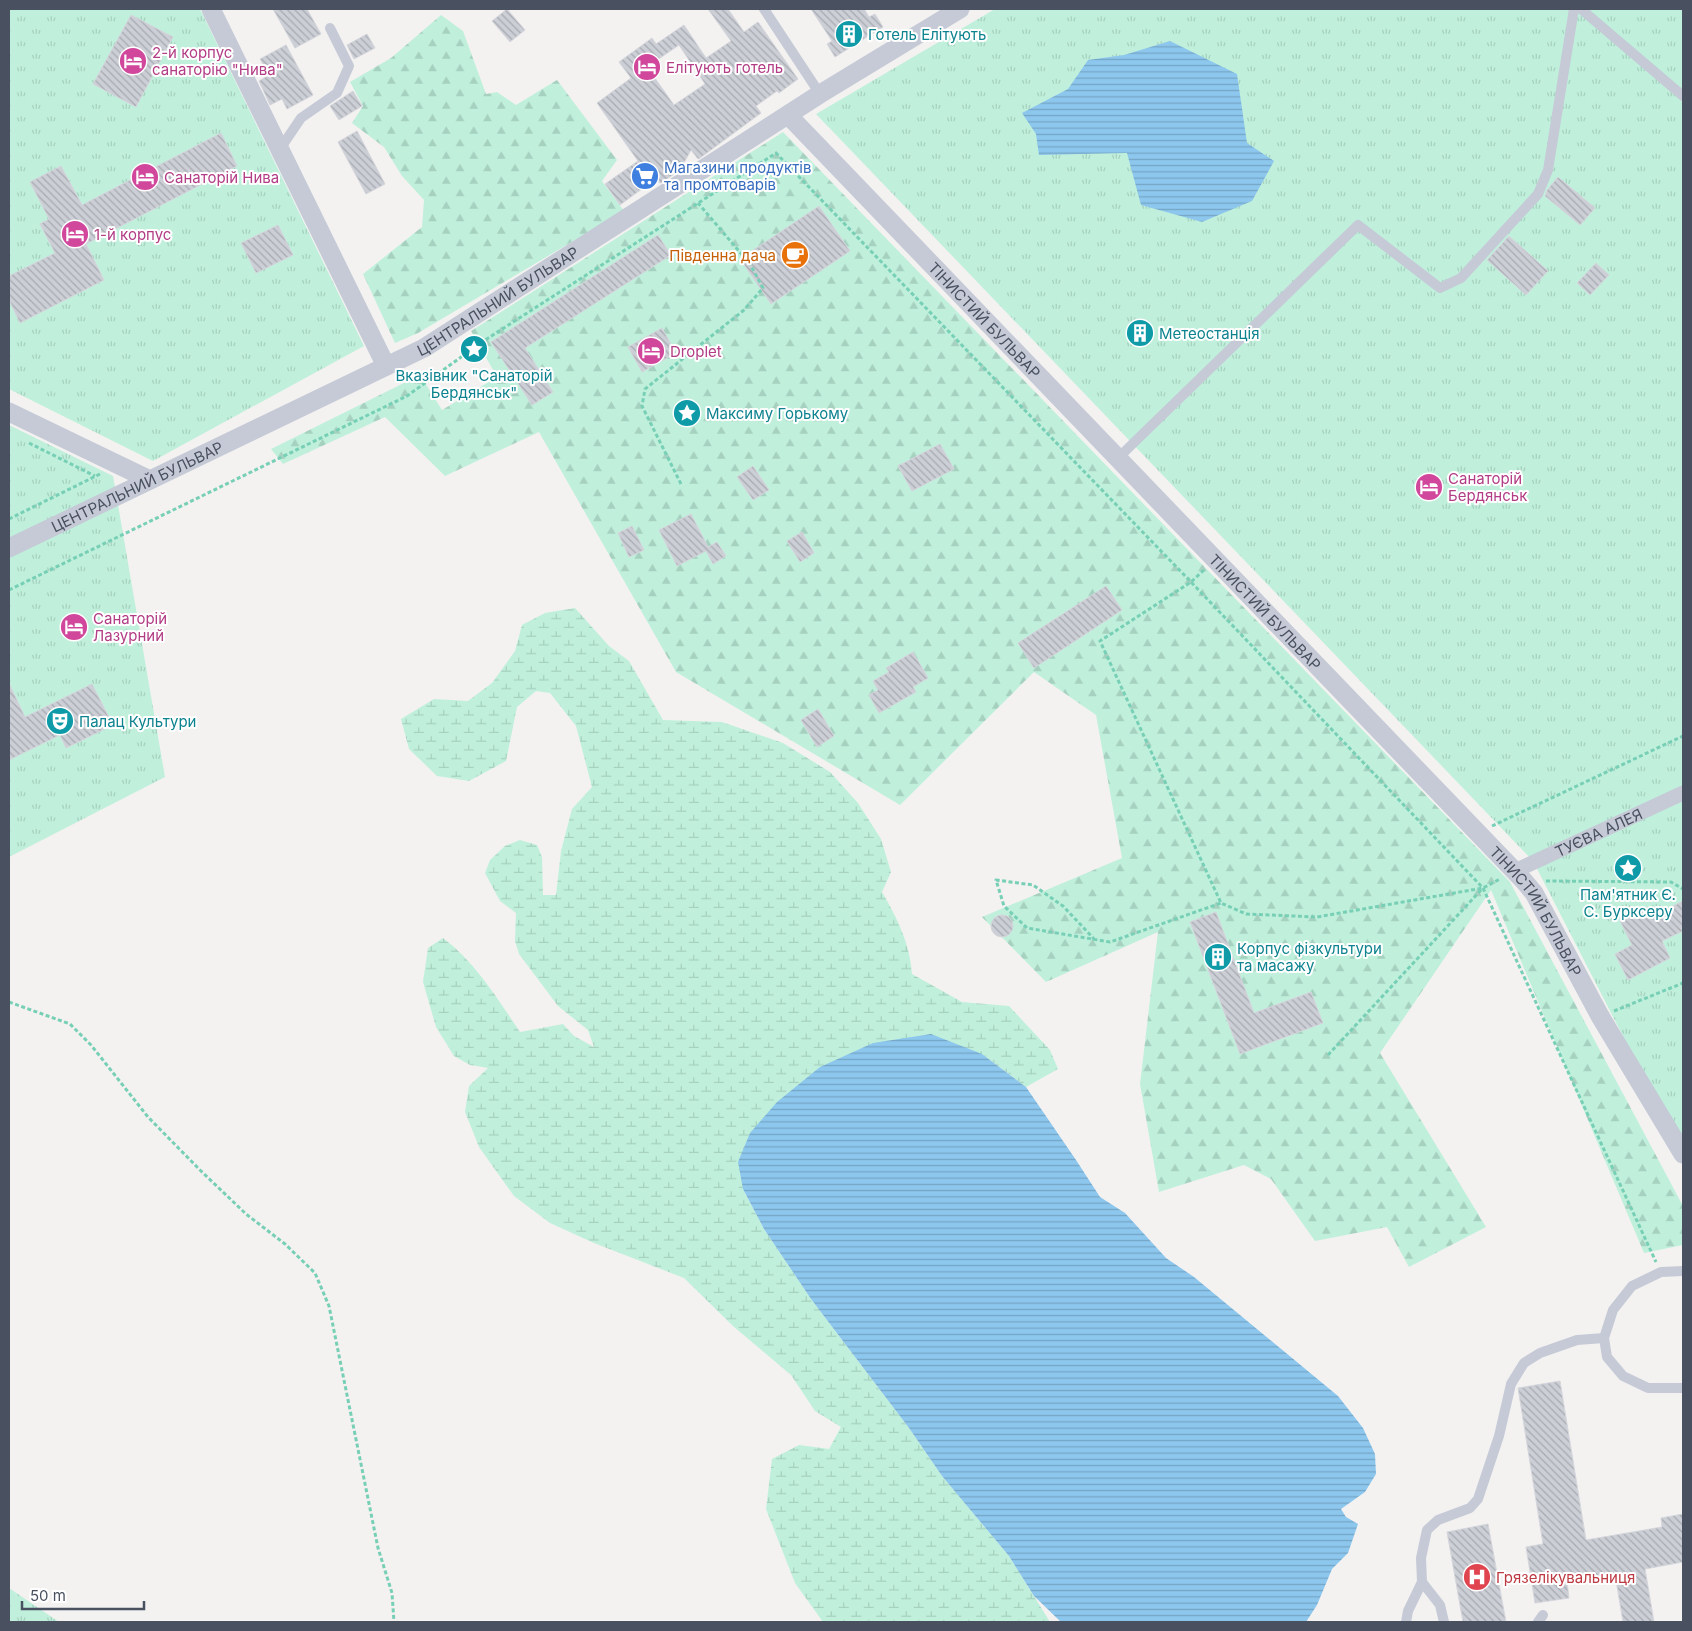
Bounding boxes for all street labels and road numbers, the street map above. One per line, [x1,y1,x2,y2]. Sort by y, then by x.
street label: ЦЕНТРАЛЬНИЙ БУЛЬВАР [414,242,582,360]
street label: ТІНИСТИЙ БУЛЬВАР [925,258,1045,382]
street label: ЦЕНТРАЛЬНИЙ БУЛЬВАР [48,437,226,536]
street label: ТІНИСТИЙ БУЛЬВАР [1205,550,1325,674]
street label: ТУЄВА АЛЕЯ [1552,804,1645,861]
street label: ТІНИСТИЙ БУЛЬВАР [1486,842,1586,979]

